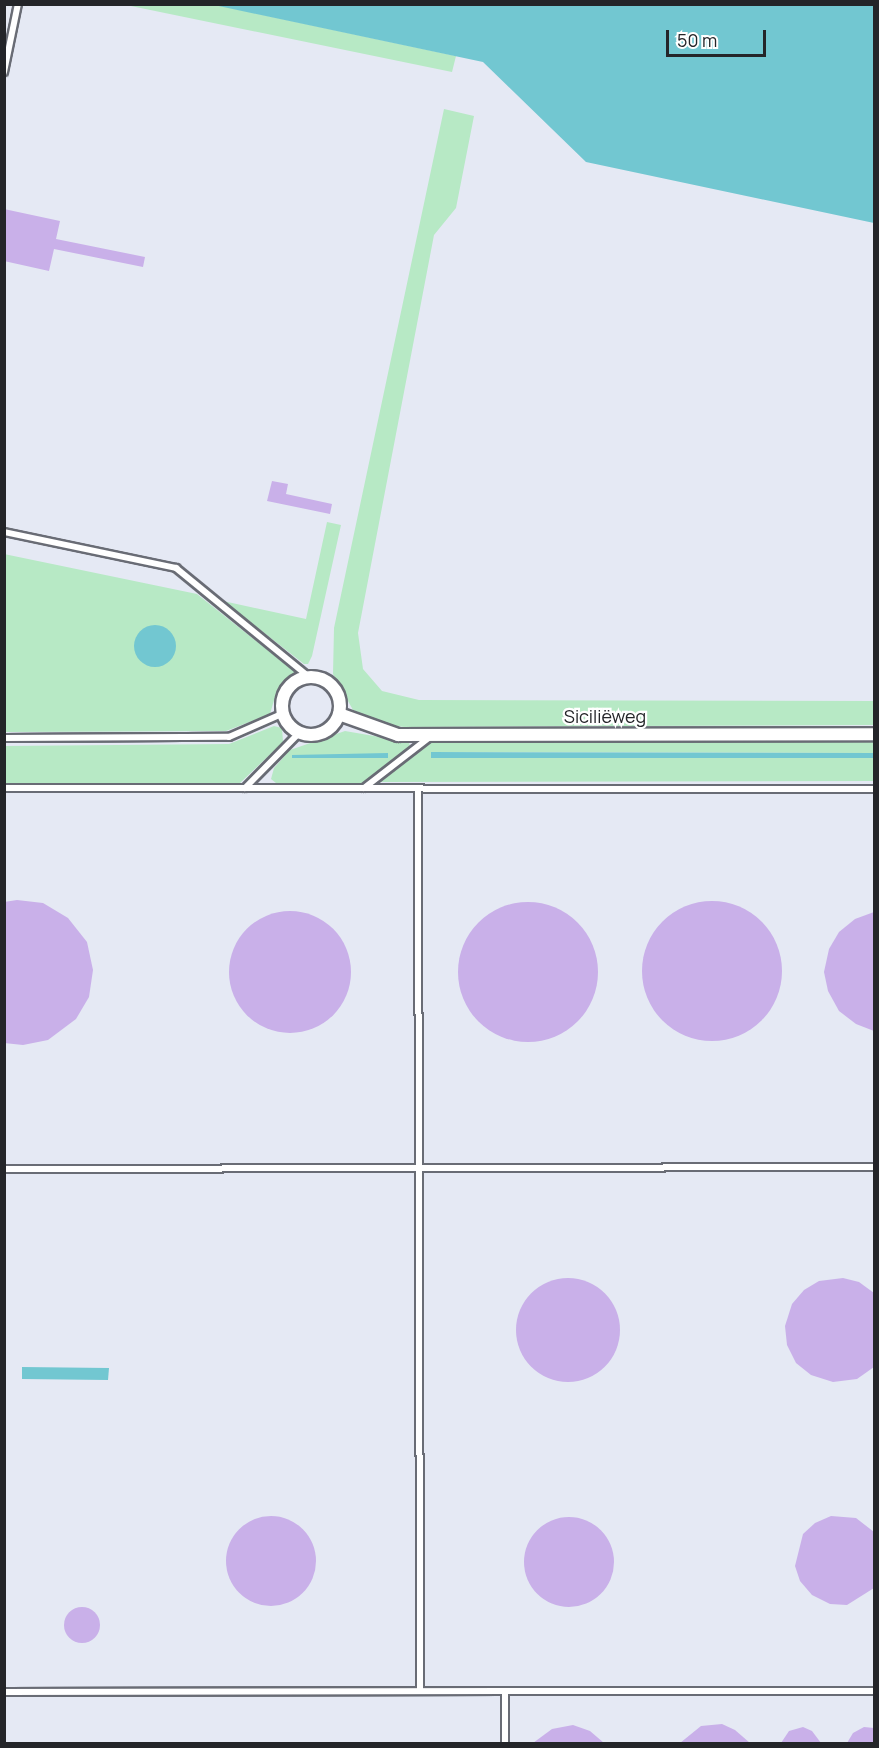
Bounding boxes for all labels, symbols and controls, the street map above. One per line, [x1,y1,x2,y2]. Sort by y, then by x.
scale bar [669,18,770,56]
text: 50 m [677,28,717,52]
street label: Siciliëweg [564,705,646,727]

